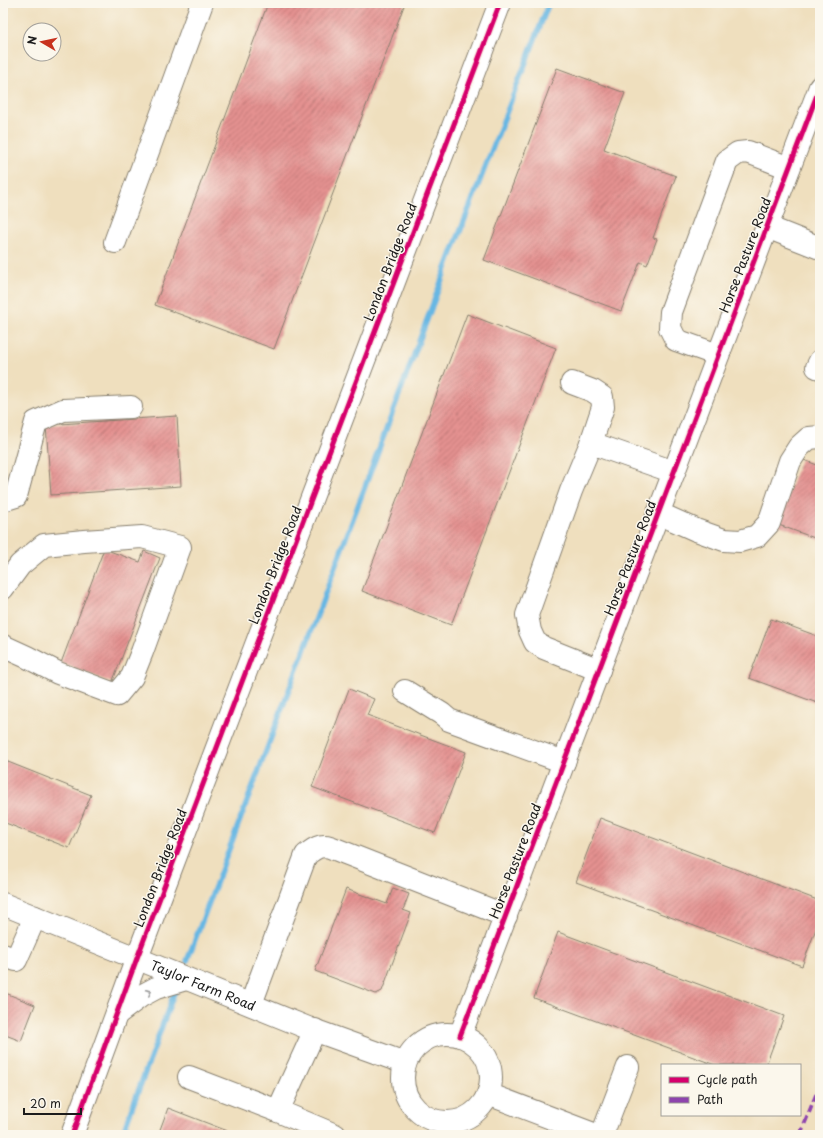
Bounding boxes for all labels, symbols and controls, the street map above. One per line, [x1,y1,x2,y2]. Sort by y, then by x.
north arrow [22,22,62,62]
text: N [23,34,41,46]
street label: Horse Pasture Road [714,194,775,315]
street label: London Bridge Road [358,200,421,324]
street label: Horse Pasture Road [599,497,660,618]
street label: London Bridge Road [243,503,306,627]
street label: Horse Pasture Road [484,800,545,921]
street label: London Bridge Road [128,806,191,930]
street label: Taylor Farm Road [148,955,259,1015]
one-way arrow [145,989,153,997]
legend [661,1064,801,1116]
text: Cycle path [697,1070,758,1088]
scale bar [24,1090,81,1116]
text: Path [697,1090,723,1108]
text: 20 m [30,1094,61,1112]

